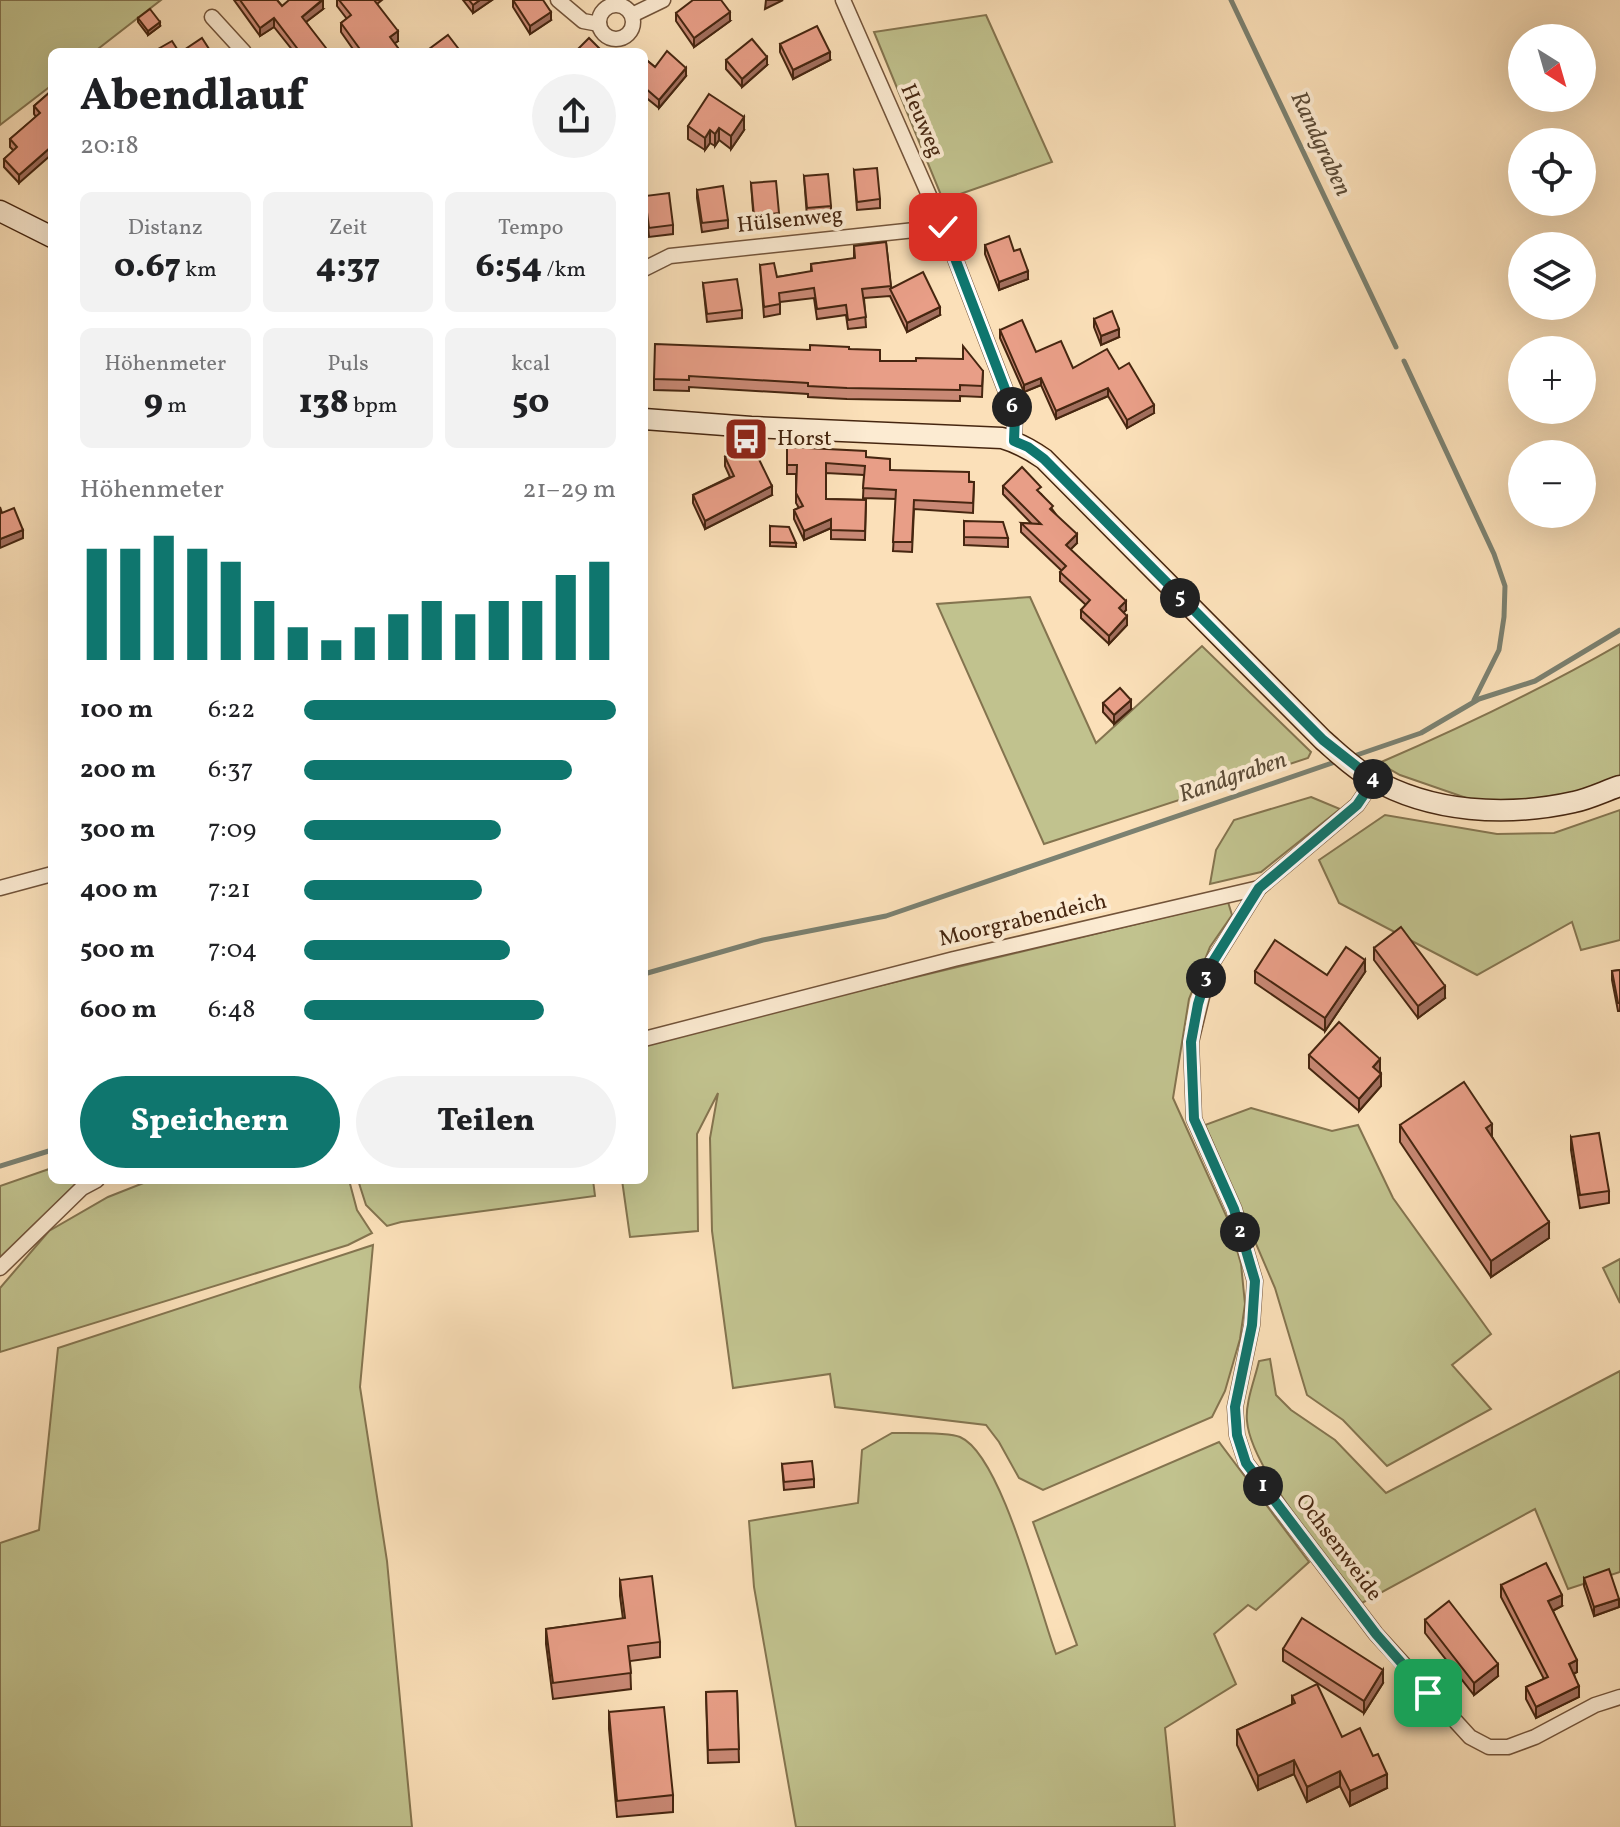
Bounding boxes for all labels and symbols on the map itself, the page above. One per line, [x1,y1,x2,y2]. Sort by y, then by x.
north arrow [1508,24,1596,112]
street label: Heuweg [892,79,950,163]
water label: Randgraben [1281,86,1359,202]
pin [909,193,977,261]
street label: Hülsenweg [736,200,844,242]
pin: 6 [992,387,1032,427]
bus stop icon: Horst [722,415,770,463]
place label: Horst [777,424,832,455]
pin: 5 [1160,578,1200,618]
water label: Randgraben [1174,744,1292,812]
pin: 4 [1353,759,1393,799]
street label: Moorgrabendeich [936,887,1110,955]
pin: 3 [1186,958,1226,998]
pin: 2 [1220,1212,1260,1252]
pin: 1 [1243,1466,1283,1506]
street label: Ochsenweide [1287,1488,1389,1608]
pin [1394,1659,1462,1727]

